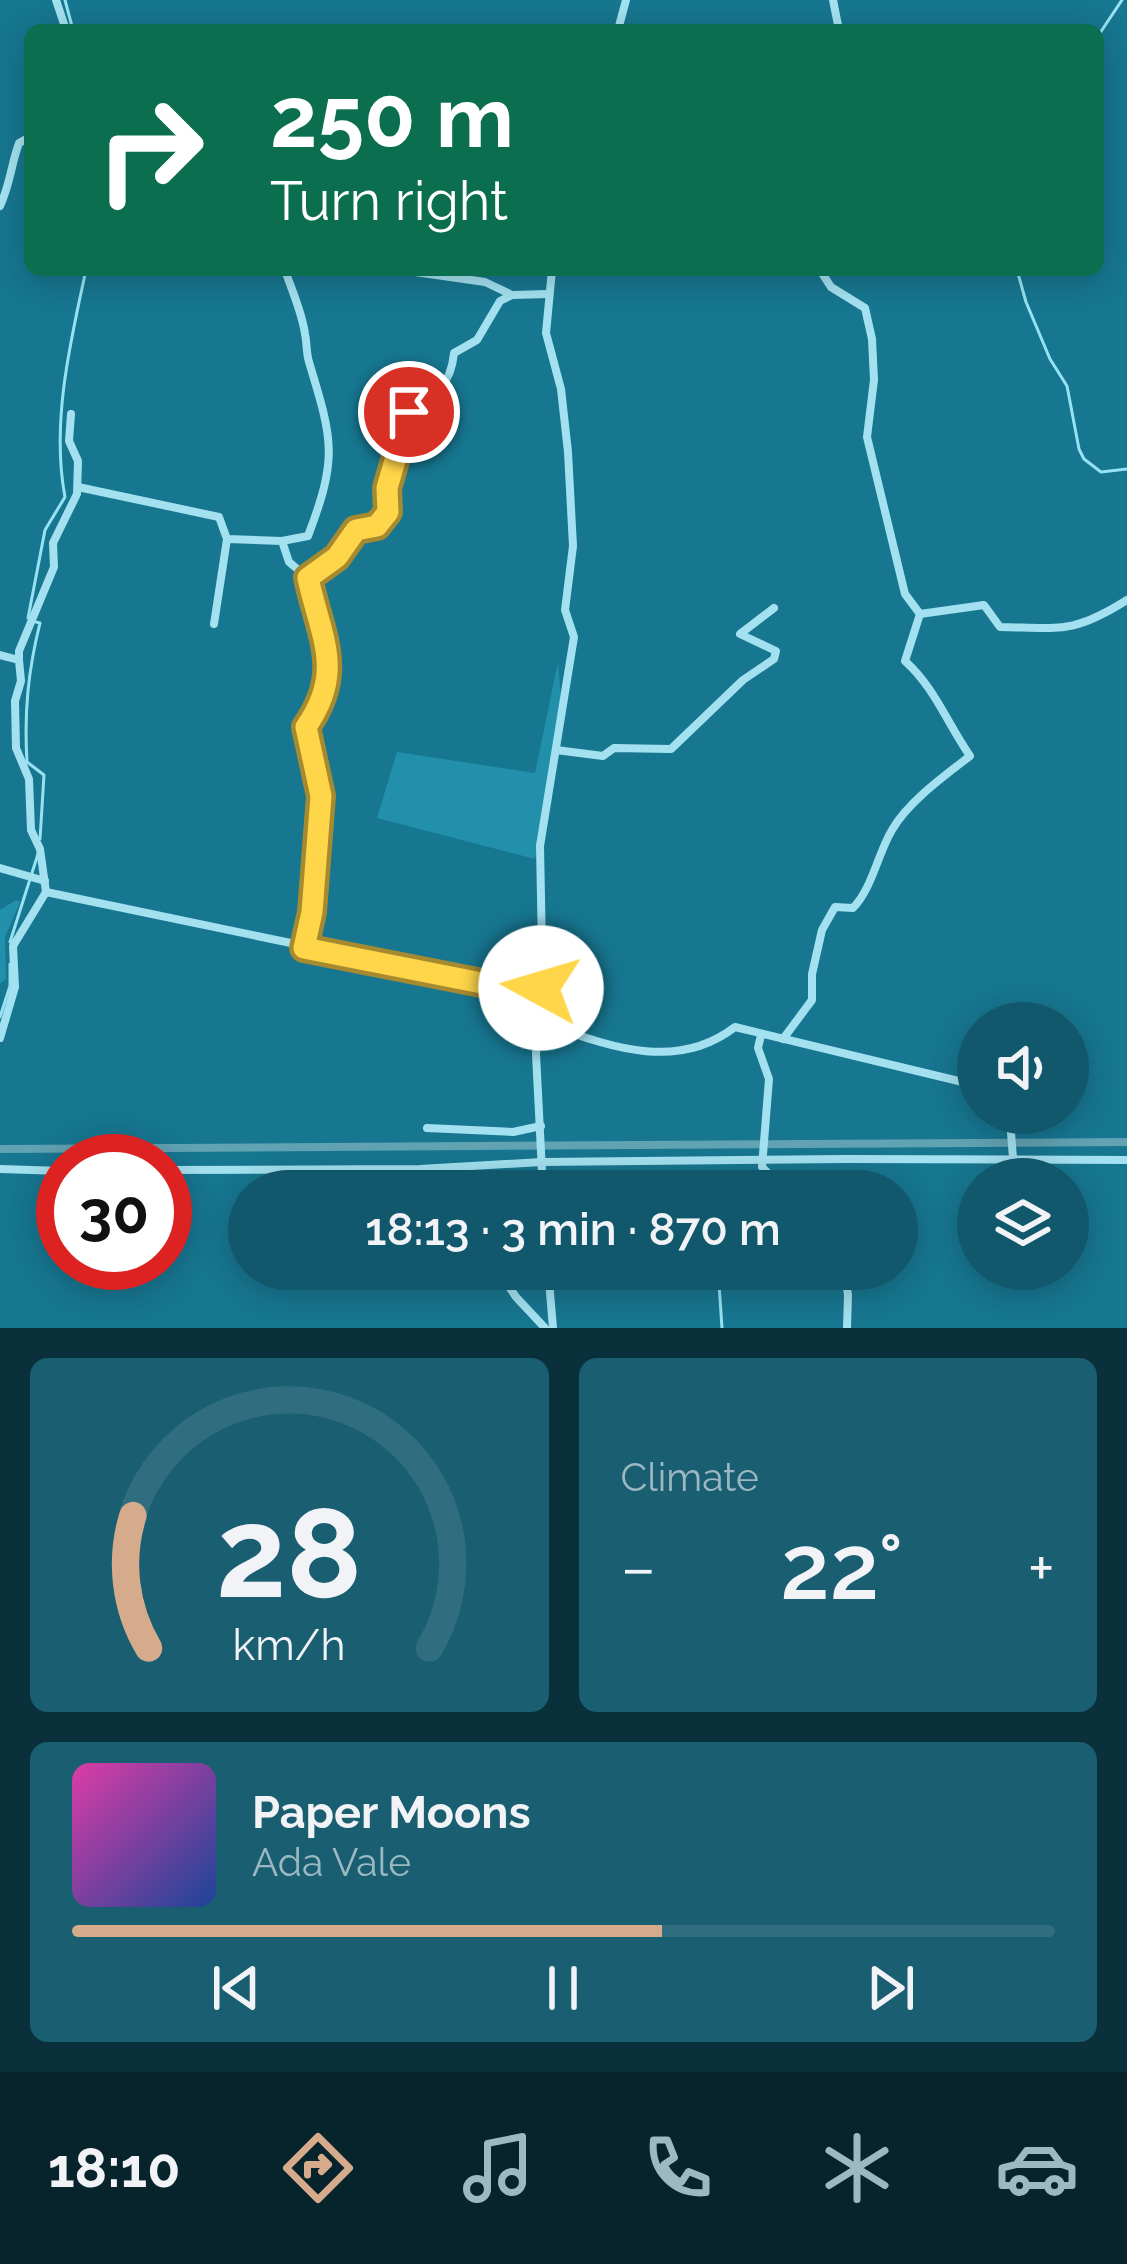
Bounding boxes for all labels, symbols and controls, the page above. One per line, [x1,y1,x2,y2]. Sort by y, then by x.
text: 250 m [270,68,514,167]
icon: right [72,72,228,228]
text: Turn right [270,169,508,233]
pin [358,361,460,463]
icon: arrive [376,379,442,445]
position arrow [478,925,604,1051]
map controls [957,1002,1089,1290]
button: sound [957,1002,1089,1134]
speed limit sign: 30 [36,1134,192,1290]
button: layers [957,1158,1089,1290]
text: 18:13 · 3 min · 870 m [365,1203,781,1256]
text: Climate [621,1454,759,1500]
text: 28 [216,1480,362,1626]
text: 22° [780,1514,903,1620]
text: − [621,1529,656,1606]
text: + [1028,1529,1055,1606]
text: km/h [233,1620,346,1670]
text: Paper Moons [252,1786,531,1839]
text: Ada Vale [252,1839,411,1885]
icon: previous [203,1955,269,2021]
icon: pause [530,1955,596,2021]
icon: next [858,1955,924,2021]
icon: directions [276,2126,360,2210]
icon: music [456,2126,540,2210]
icon: phone [636,2126,720,2210]
icon: climate [815,2126,899,2210]
icon: car [995,2126,1079,2210]
text: 18:10 [48,2136,180,2200]

